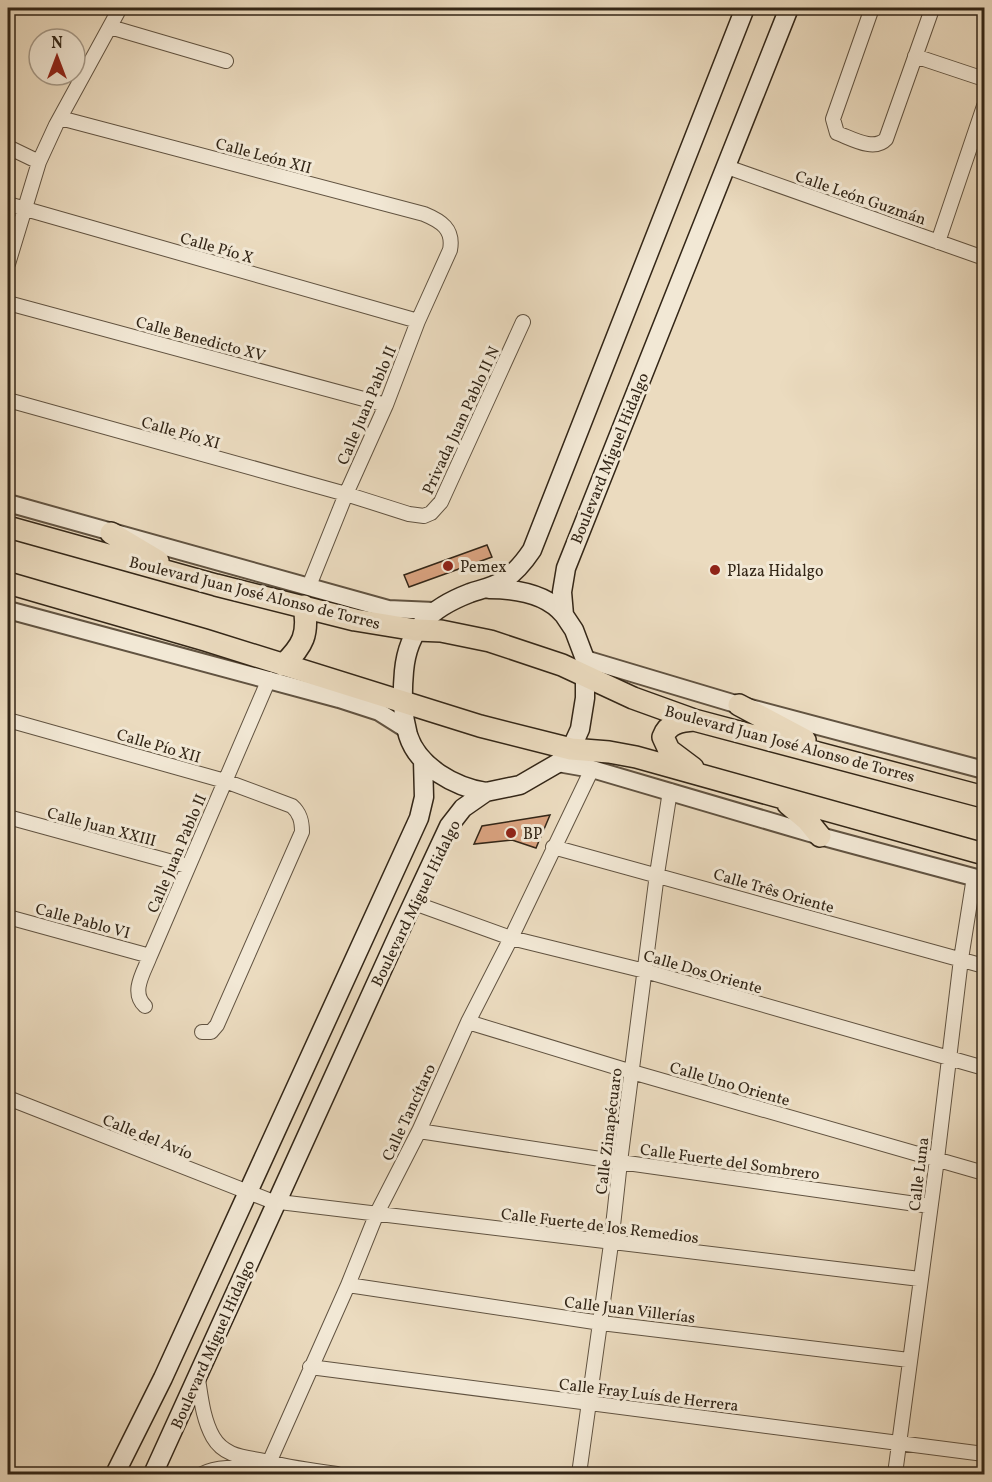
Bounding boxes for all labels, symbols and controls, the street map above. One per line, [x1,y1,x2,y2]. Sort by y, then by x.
north arrow [27,27,87,87]
text: N [51,33,63,55]
street label: Calle León XII [213,134,314,180]
street label: Calle León Guzmán [792,166,929,232]
street label: Calle Pío X [177,228,256,270]
street label: Calle Benedicto XV [133,312,268,368]
street label: Calle Juan Pablo II [333,343,403,469]
street label: Privada Juan Pablo II N [418,343,506,499]
street label: Boulevard Miguel Hidalgo [566,370,655,548]
street label: Calle Pío XI [139,412,222,456]
street label: Boulevard Juan José Alonso de Torres [127,552,383,636]
place label: Pemex [460,557,507,579]
marker: Pemex [441,559,455,573]
place label: Plaza Hidalgo [727,561,824,583]
marker: Plaza Hidalgo [708,563,722,577]
street label: Boulevard Juan José Alonso de Torres [662,701,917,789]
street label: Calle Pío XII [114,724,203,769]
street label: Calle Juan Pablo II [143,791,213,917]
street label: Calle Juan XXIII [44,803,158,853]
street label: Boulevard Miguel Hidalgo [367,817,467,991]
place label: BP [523,824,542,846]
marker: BP [504,826,518,840]
street label: Calle Três Oriente [710,864,836,920]
street label: Calle Pablo VI [33,899,132,945]
street label: Calle Dos Oriente [641,945,764,1000]
street label: Calle Uno Oriente [667,1057,792,1113]
street label: Calle Tancítaro [378,1061,442,1165]
street label: Calle Zinapécuaro [591,1067,629,1196]
street label: Calle del Avío [99,1110,196,1166]
street label: Calle Luna [905,1136,935,1212]
street label: Calle Fuerte del Sombrero [638,1139,821,1186]
street label: Calle Fuerte de los Remedios [500,1204,700,1250]
street label: Boulevard Miguel Hidalgo [167,1257,261,1433]
street label: Calle Juan Villerías [563,1292,697,1330]
street label: Calle Fray Luís de Herrera [558,1374,740,1418]

